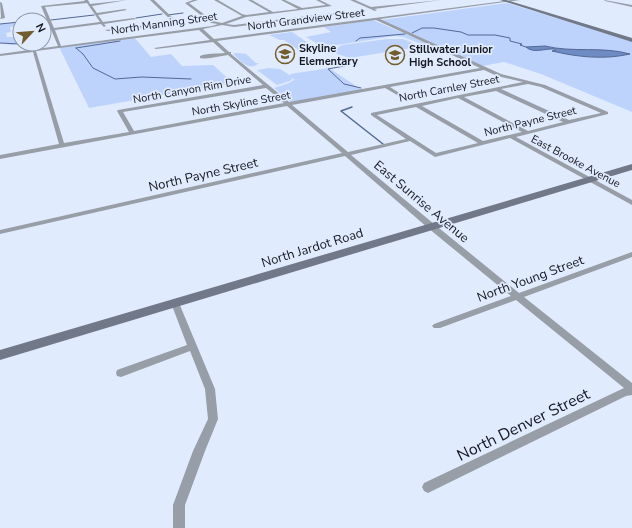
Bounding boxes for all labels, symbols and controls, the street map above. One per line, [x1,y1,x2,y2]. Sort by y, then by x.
street label: North Grandview Street [247,5,366,34]
street label: North Manning Street [110,9,218,38]
north arrow [12,12,52,52]
text: N [32,21,49,35]
place label: Skyline Elementary [299,41,358,69]
place label: Stillwater Junior High School [409,42,493,70]
school or university icon: Skyline Elementary [274,43,296,65]
school or university icon: Stillwater Junior High School [384,44,406,66]
street label: North Carnley Street [398,71,501,106]
street label: North Canyon Rim Drive [132,72,252,107]
street label: North Skyline Street [191,87,292,120]
street label: North Payne Street [482,103,578,140]
street label: East Brooke Avenue [528,132,623,191]
street label: North Payne Street [147,154,260,196]
street label: East Sunrise Avenue [370,156,473,247]
street label: North Jardot Road [259,224,365,272]
street label: North Young Street [475,251,587,307]
street label: North Denver Street [453,383,594,467]

